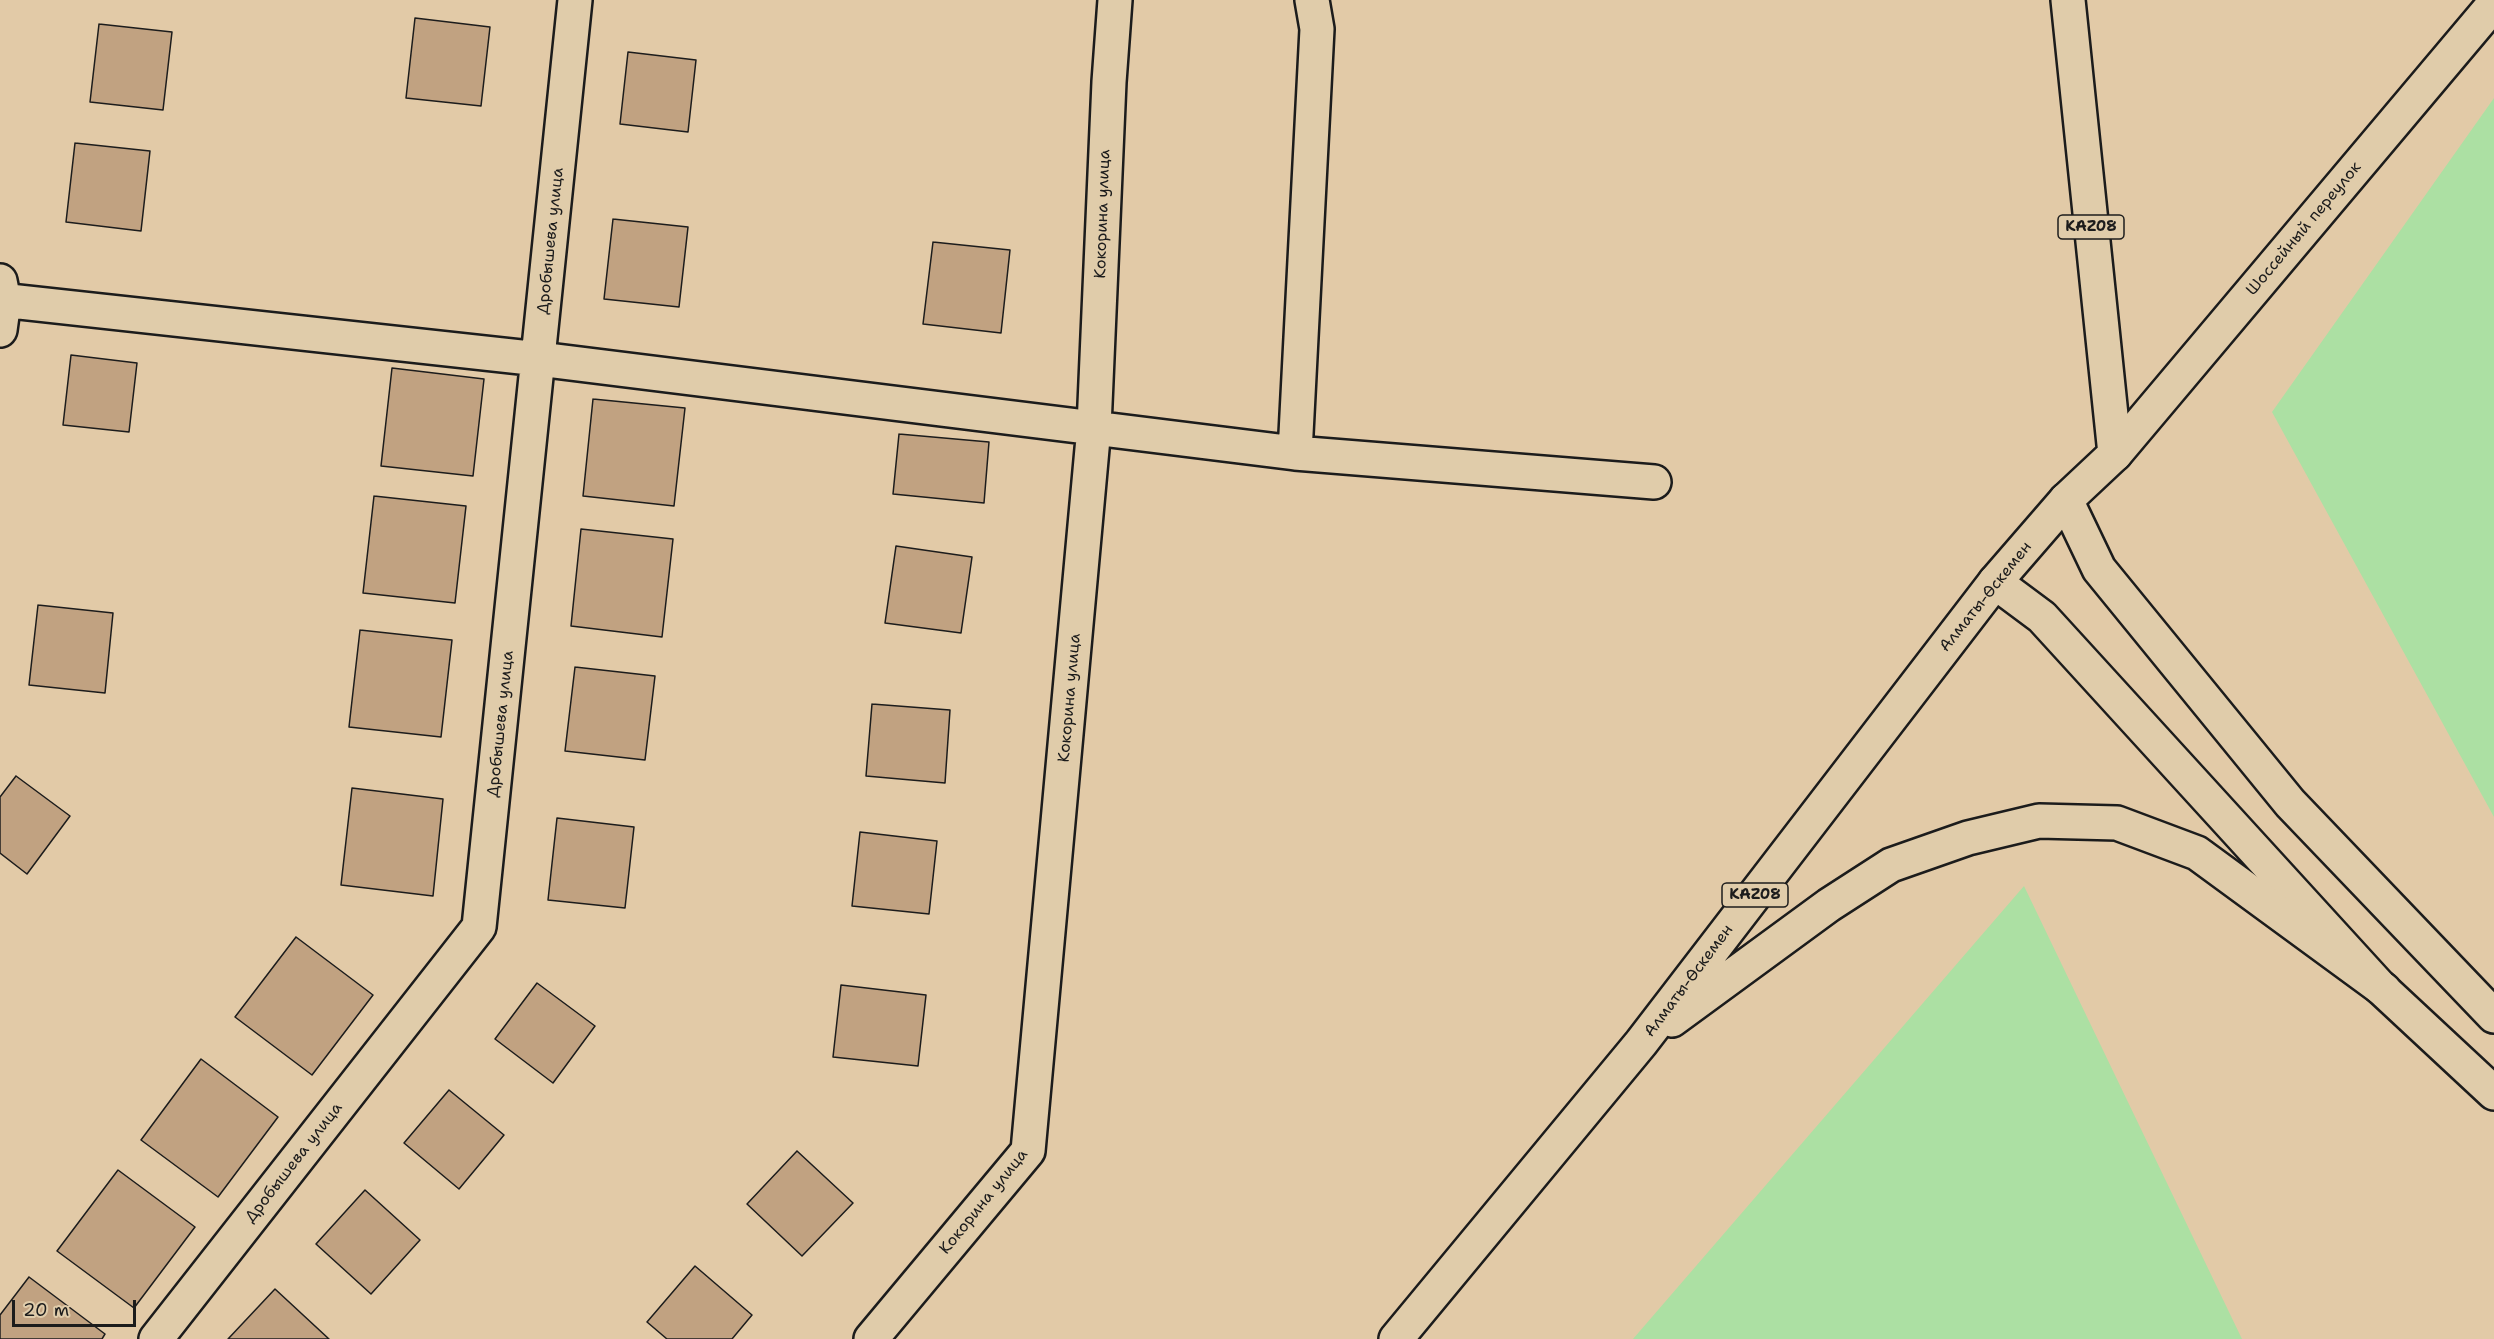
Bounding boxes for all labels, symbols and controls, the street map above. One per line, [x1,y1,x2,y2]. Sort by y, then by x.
street label: Кокорина улица [1091,149,1115,279]
street label: Шоссейный переулок [2242,158,2366,300]
street label: Дробышева улица [534,167,568,315]
road number: KAZ08 [2058,215,2124,239]
street label: Алматы-Өскемен [1936,538,2036,656]
street label: Кокорина улица [1055,633,1085,763]
street label: Дробышева улица [484,650,518,798]
road number: KAZ08 [1722,883,1788,907]
street label: Алматы-Өскемен [1640,921,1738,1041]
street label: Дробышева улица [241,1099,347,1227]
street label: Кокорина улица [936,1146,1032,1258]
scale bar [15,1288,140,1326]
text: 20 m [23,1298,69,1322]

